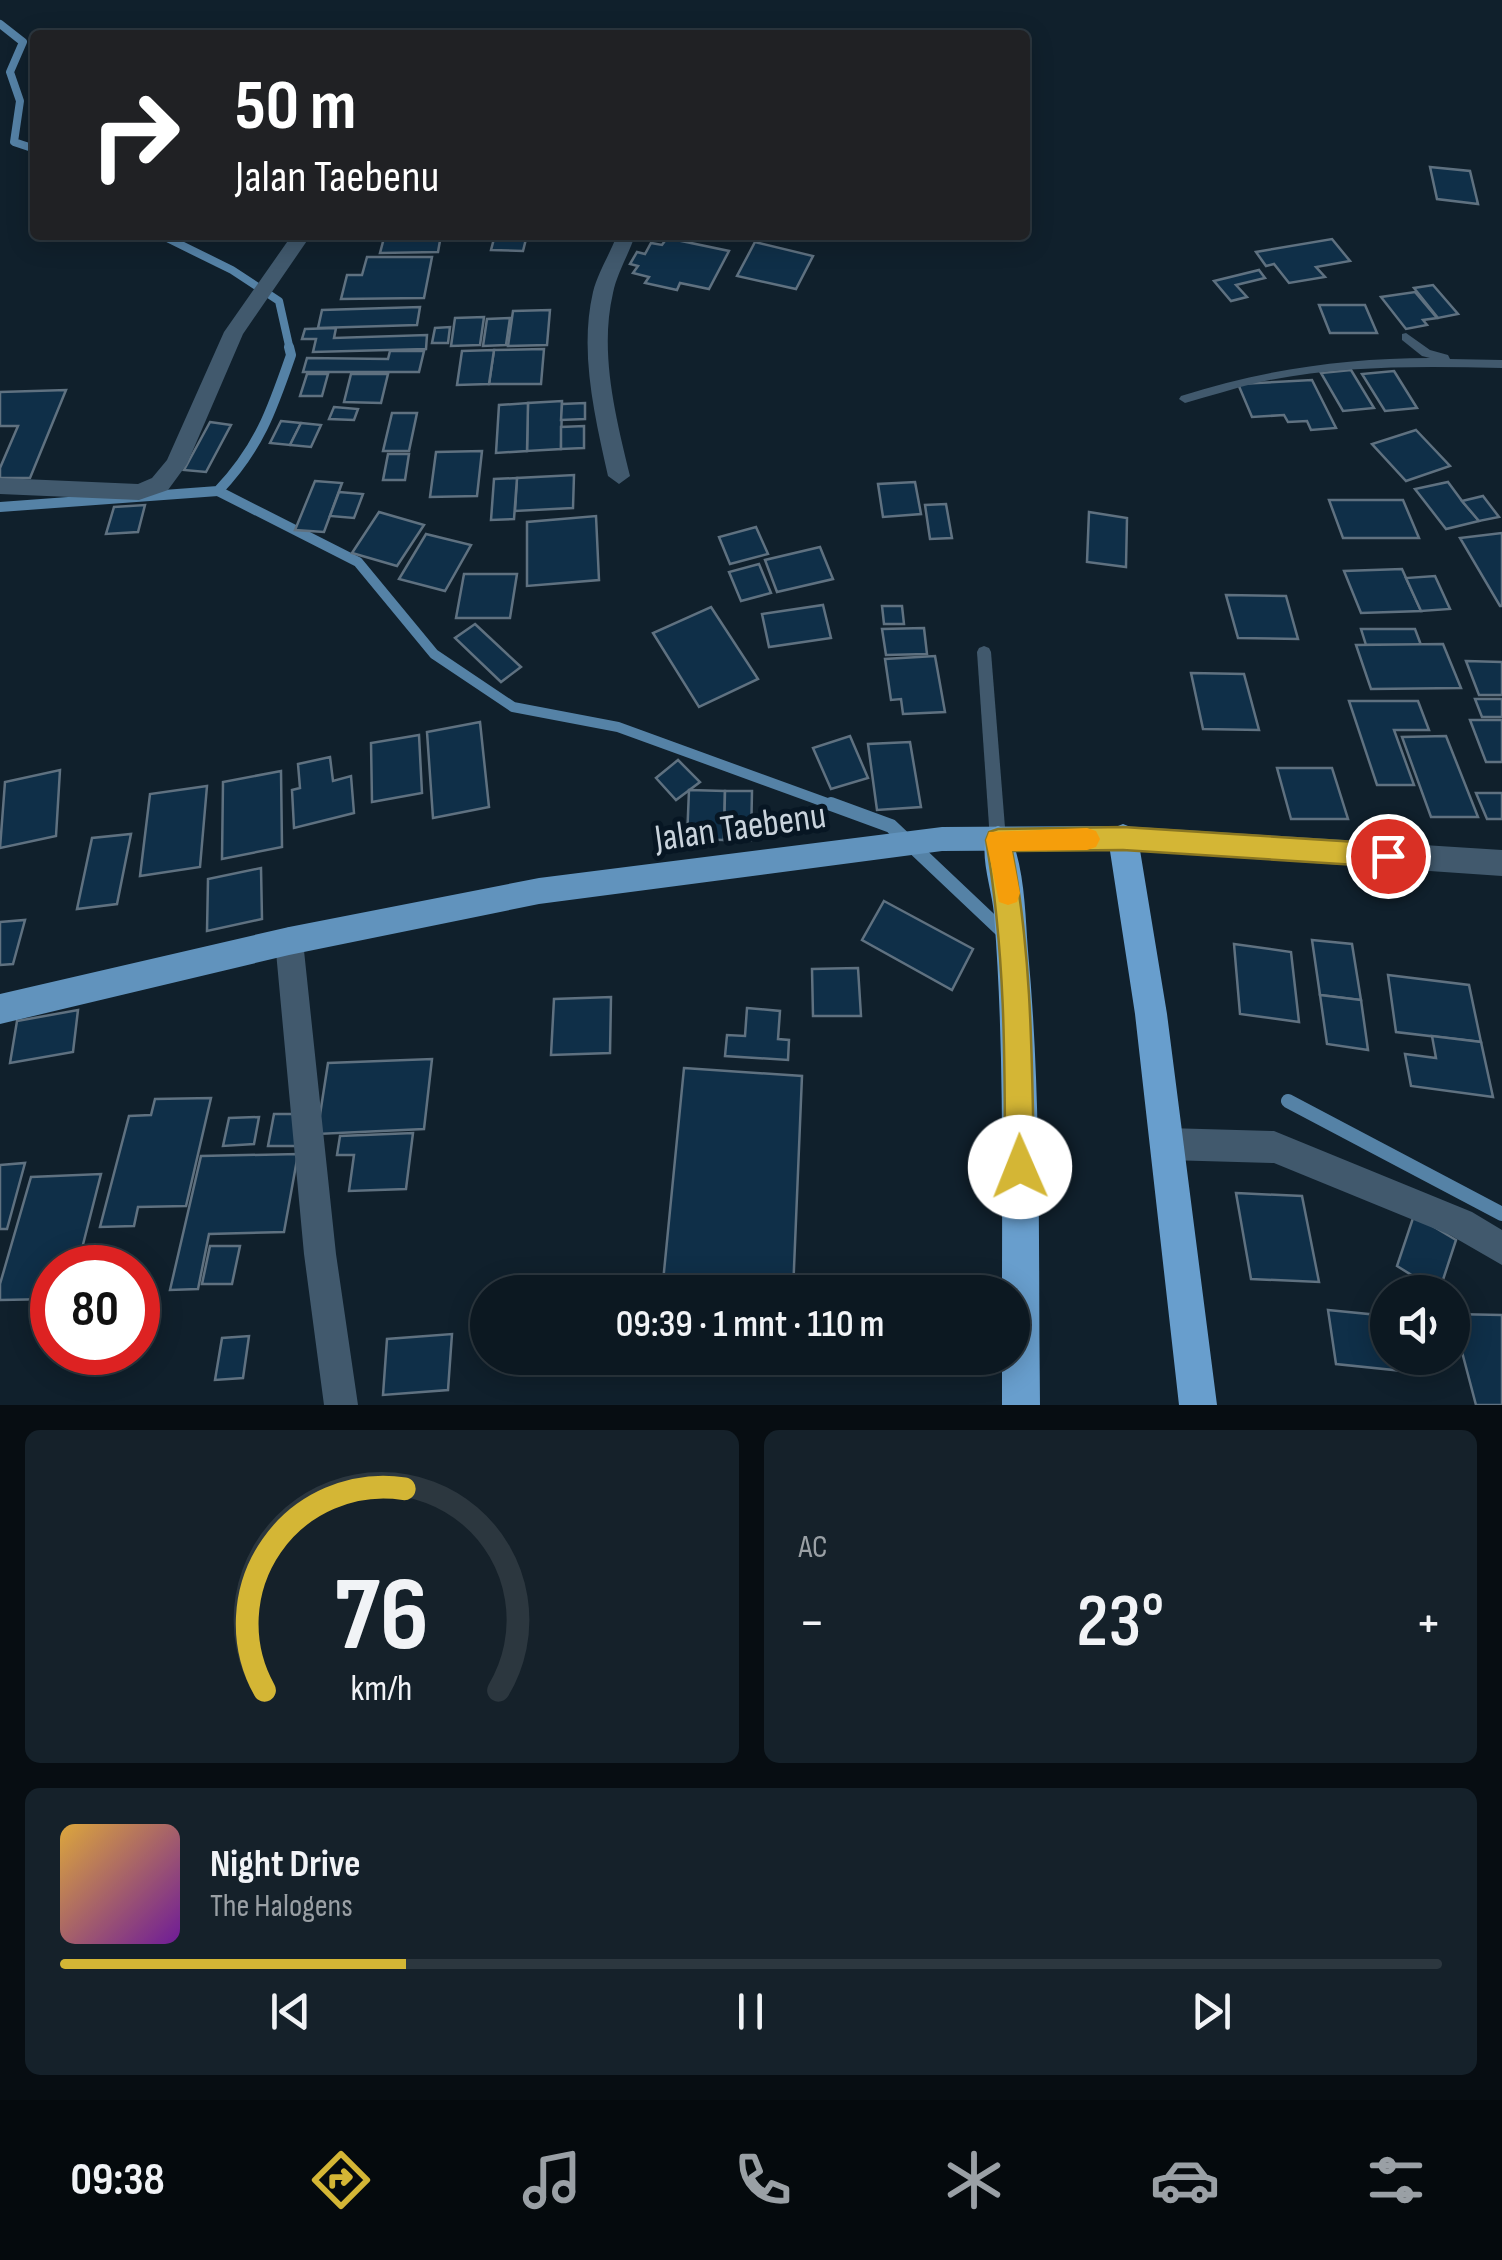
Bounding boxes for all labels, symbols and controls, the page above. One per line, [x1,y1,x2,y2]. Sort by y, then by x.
text: 50 m [235,65,356,149]
icon: right [70,70,200,200]
text: Jalan Taebenu [235,150,439,205]
street label: Jalan Taebenu [651,793,829,862]
pin [1346,814,1431,899]
icon: arrive [1361,829,1416,884]
position arrow [968,1115,1072,1219]
speed limit sign: 80 [30,1245,160,1375]
map controls [1370,1275,1470,1375]
button: sound [1370,1275,1470,1375]
text: 09:39 · 1 mnt · 110 m [616,1302,884,1347]
text: AC [799,1528,827,1567]
text: 76 [335,1554,429,1679]
text: 23° [1076,1577,1164,1668]
text: − [799,1590,825,1657]
text: + [1415,1590,1442,1657]
text: km/h [351,1668,413,1711]
text: Night Drive [210,1842,361,1887]
text: The Halogens [210,1887,353,1926]
icon: previous [263,1984,318,2039]
icon: pause [723,1984,778,2039]
icon: next [1184,1984,1239,2039]
icon: directions [306,2145,376,2215]
icon: music [517,2145,587,2215]
icon: phone [728,2145,798,2215]
icon: climate [939,2145,1009,2215]
icon: car [1150,2145,1220,2215]
icon: filters [1361,2145,1431,2215]
text: 09:38 [71,2153,165,2208]

